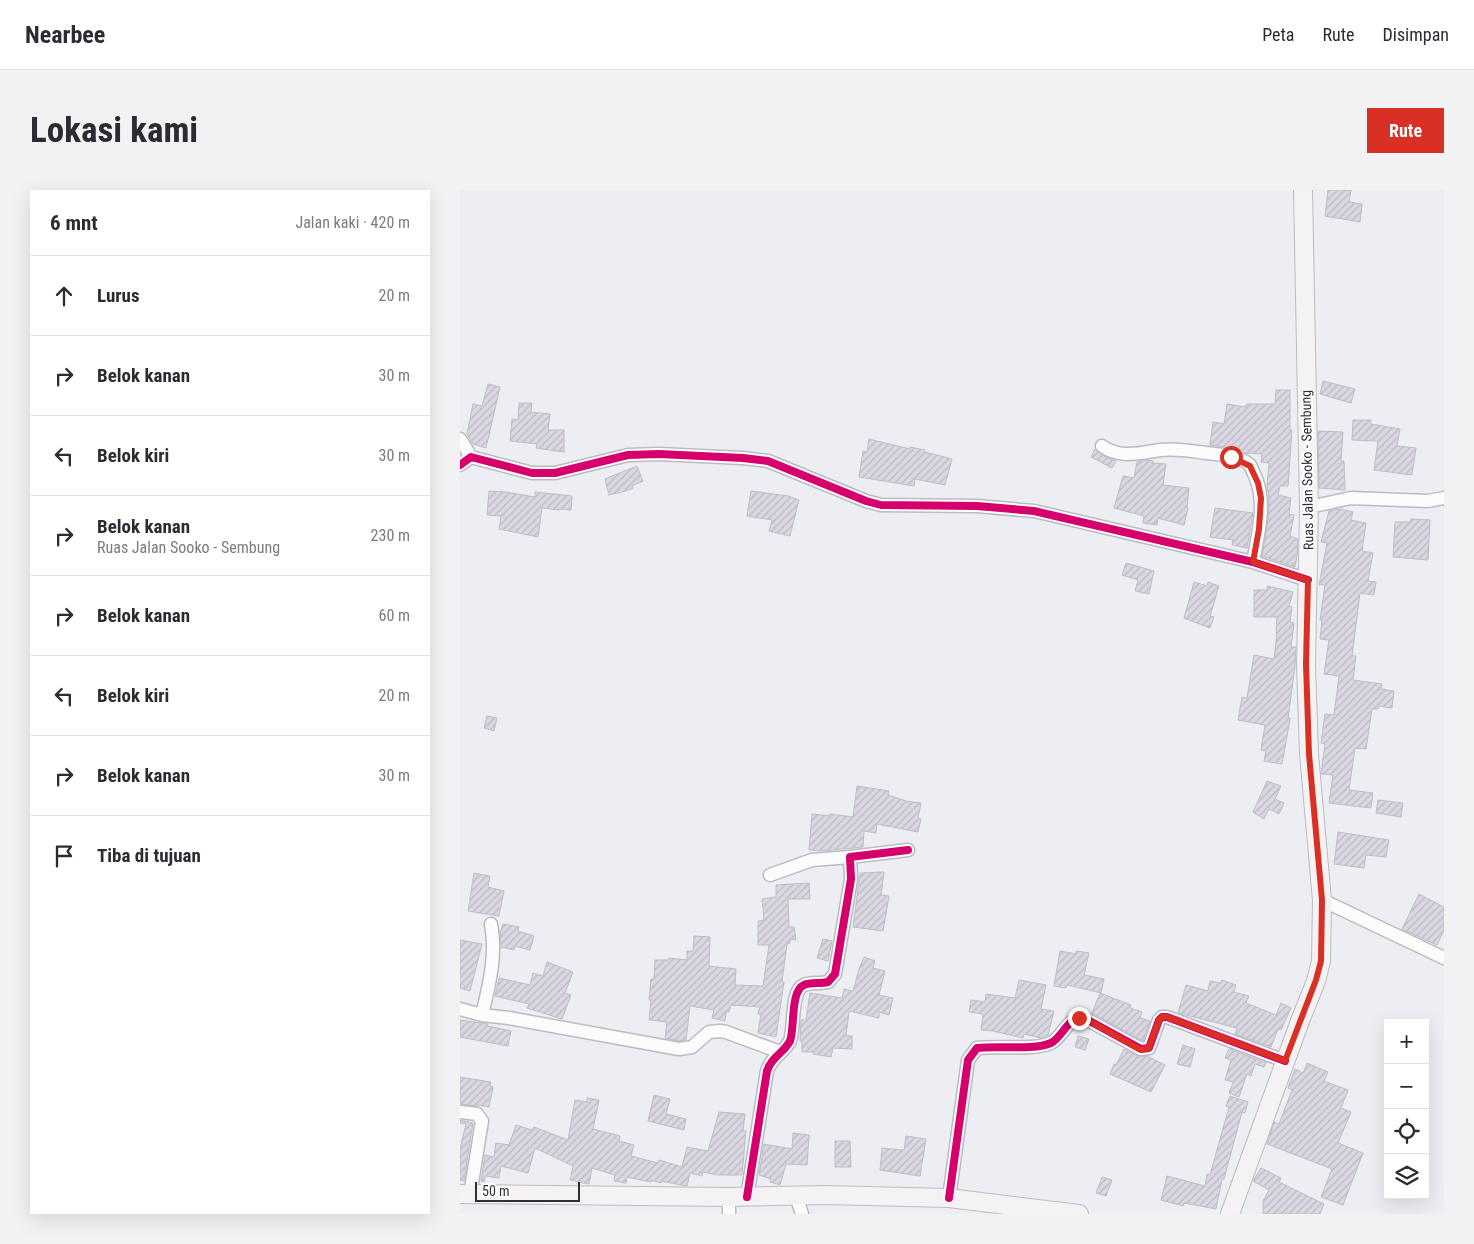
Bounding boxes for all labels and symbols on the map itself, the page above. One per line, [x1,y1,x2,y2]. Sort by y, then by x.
street label: Ruas Jalan Sooko - Sembung [1298,390,1316,550]
route start [1220,446,1243,469]
route end [1068,1007,1091,1030]
scale bar [475,1179,580,1202]

